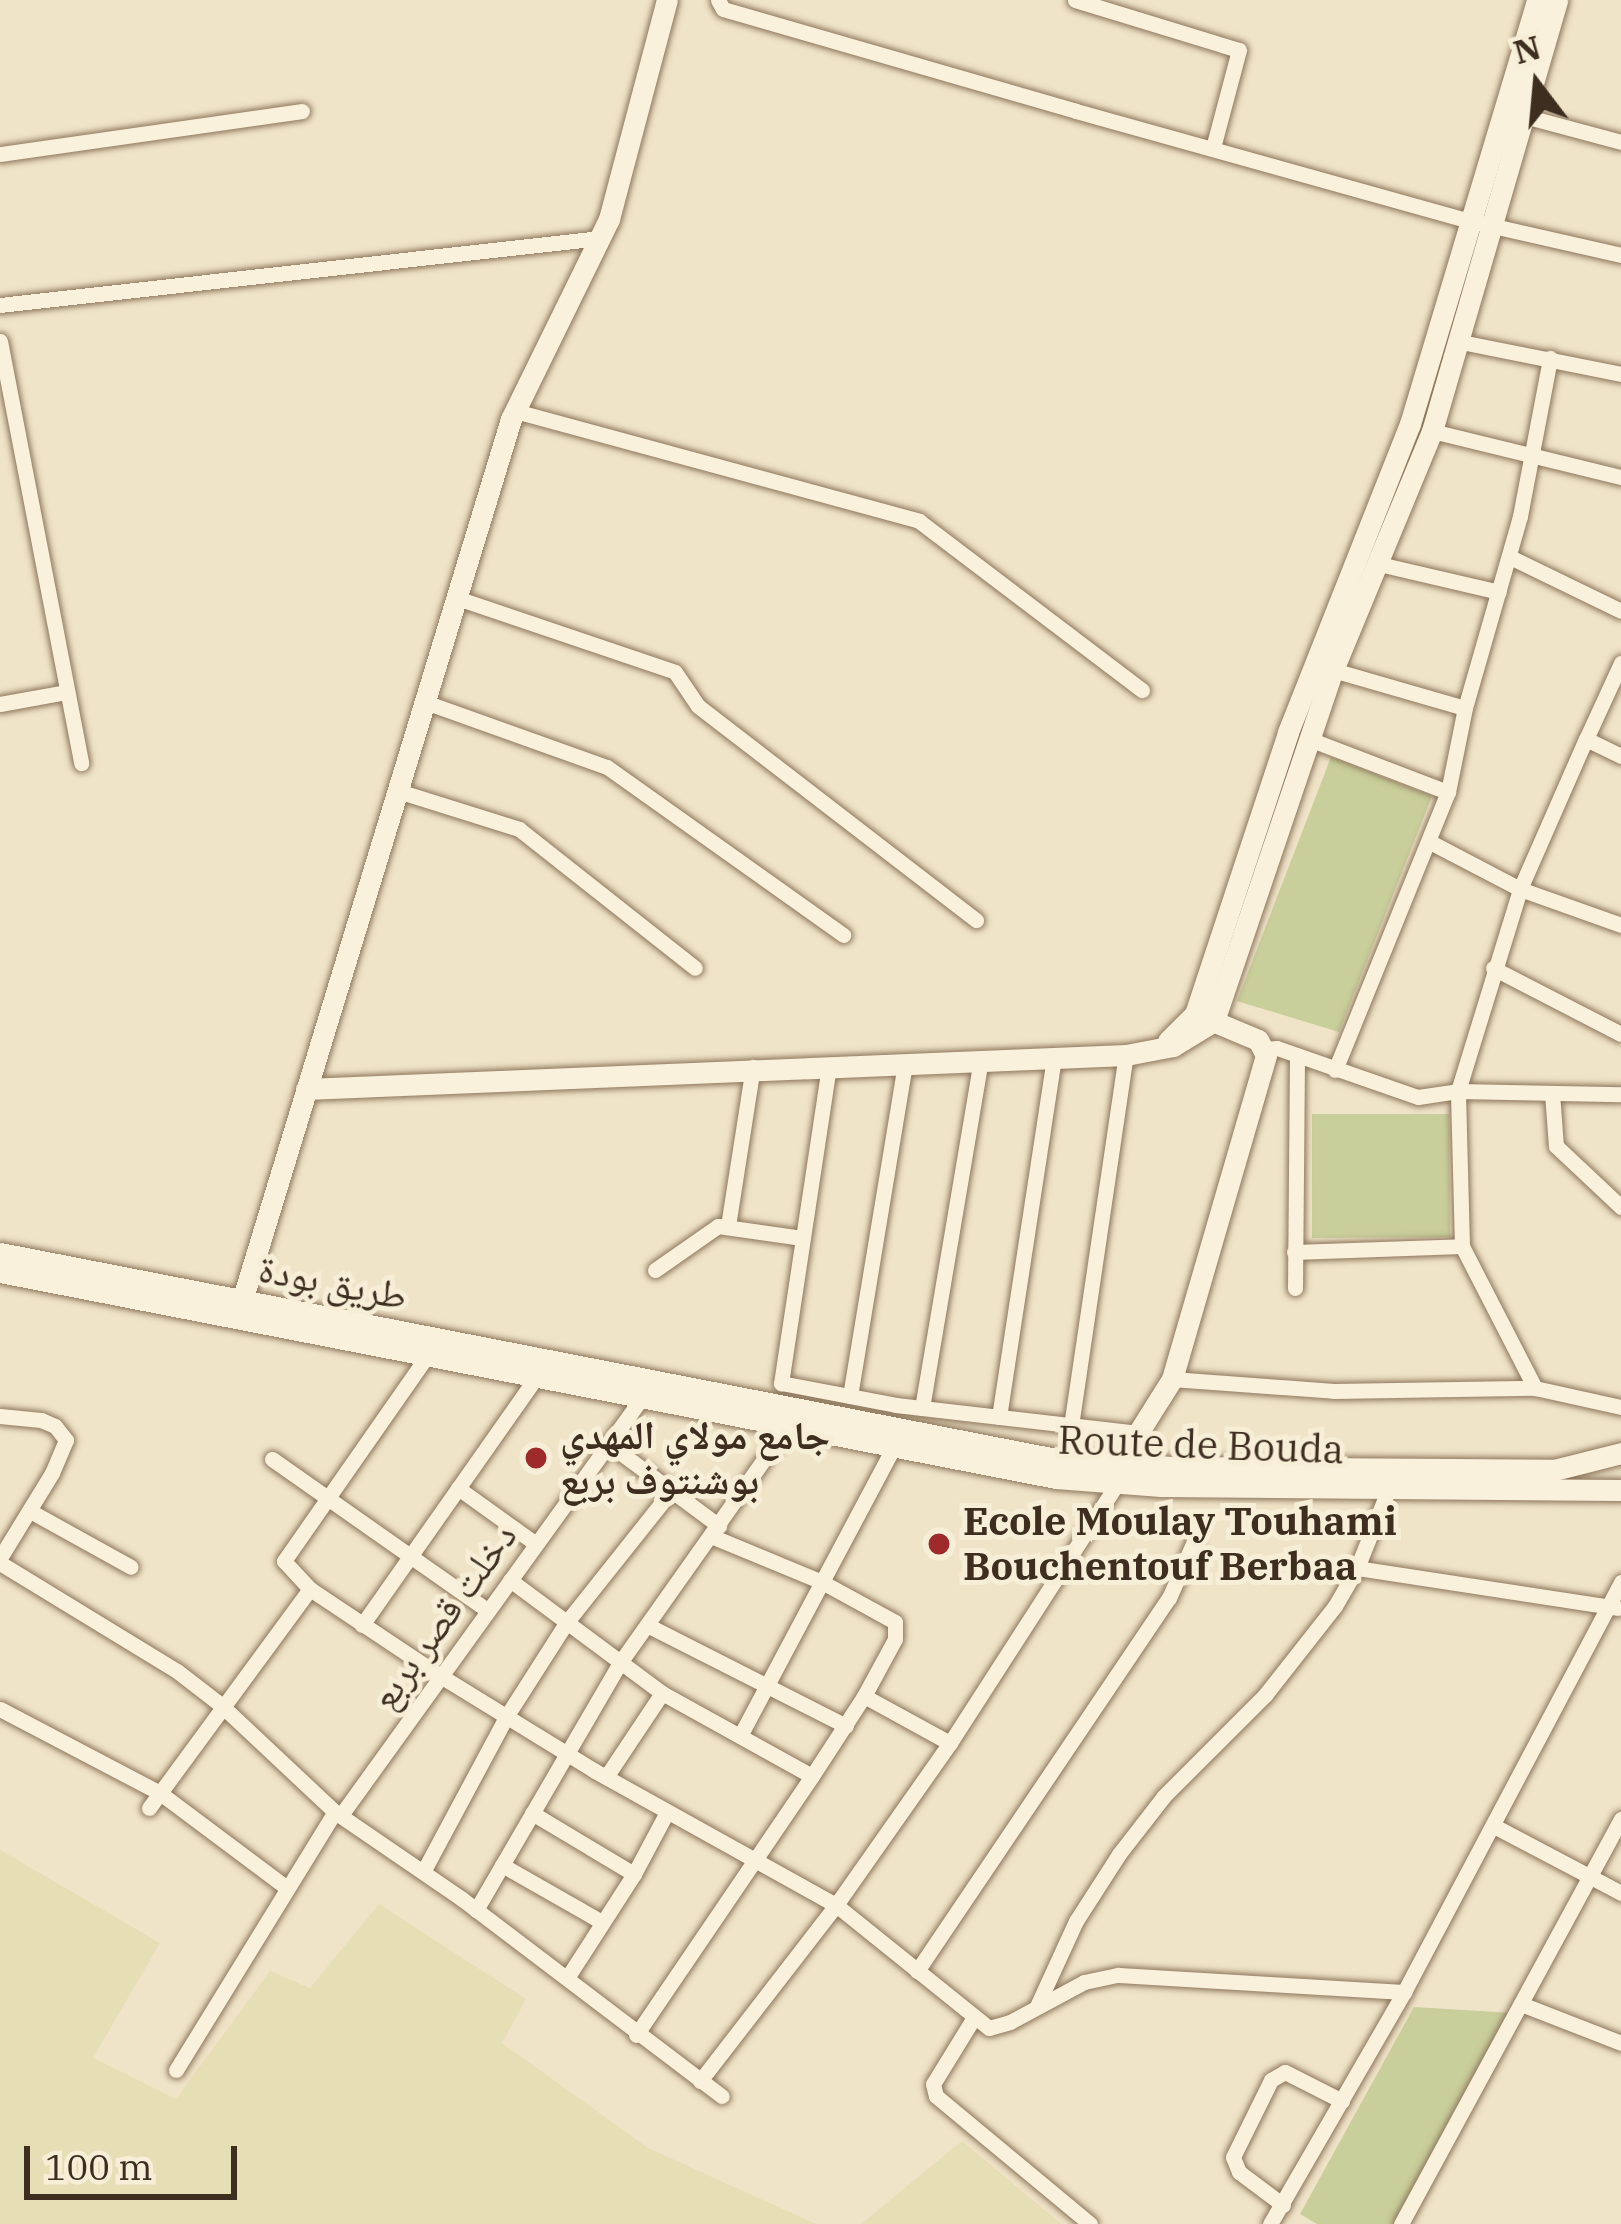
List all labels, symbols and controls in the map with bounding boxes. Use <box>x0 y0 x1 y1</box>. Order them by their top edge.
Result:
north arrow <box>1477 24 1597 144</box>
text: N <box>1508 25 1545 73</box>
street label: طريق بودة <box>255 1245 411 1319</box>
place label: جامع مولاي المهدي بوشنتوف بربع <box>560 1413 830 1504</box>
street label: Route de Bouda <box>1057 1417 1345 1473</box>
marker: جامع مولاي المهدي بوشنتوف بربع <box>523 1445 549 1471</box>
place label: Ecole Moulay Touhami Bouchentouf Berbaa <box>963 1499 1397 1590</box>
street label: دخلت قصر بربع <box>360 1514 526 1718</box>
marker: Ecole Moulay Touhami Bouchentouf Berbaa <box>926 1531 952 1557</box>
scale bar <box>30 2122 243 2196</box>
text: 100 m <box>45 2143 152 2190</box>

